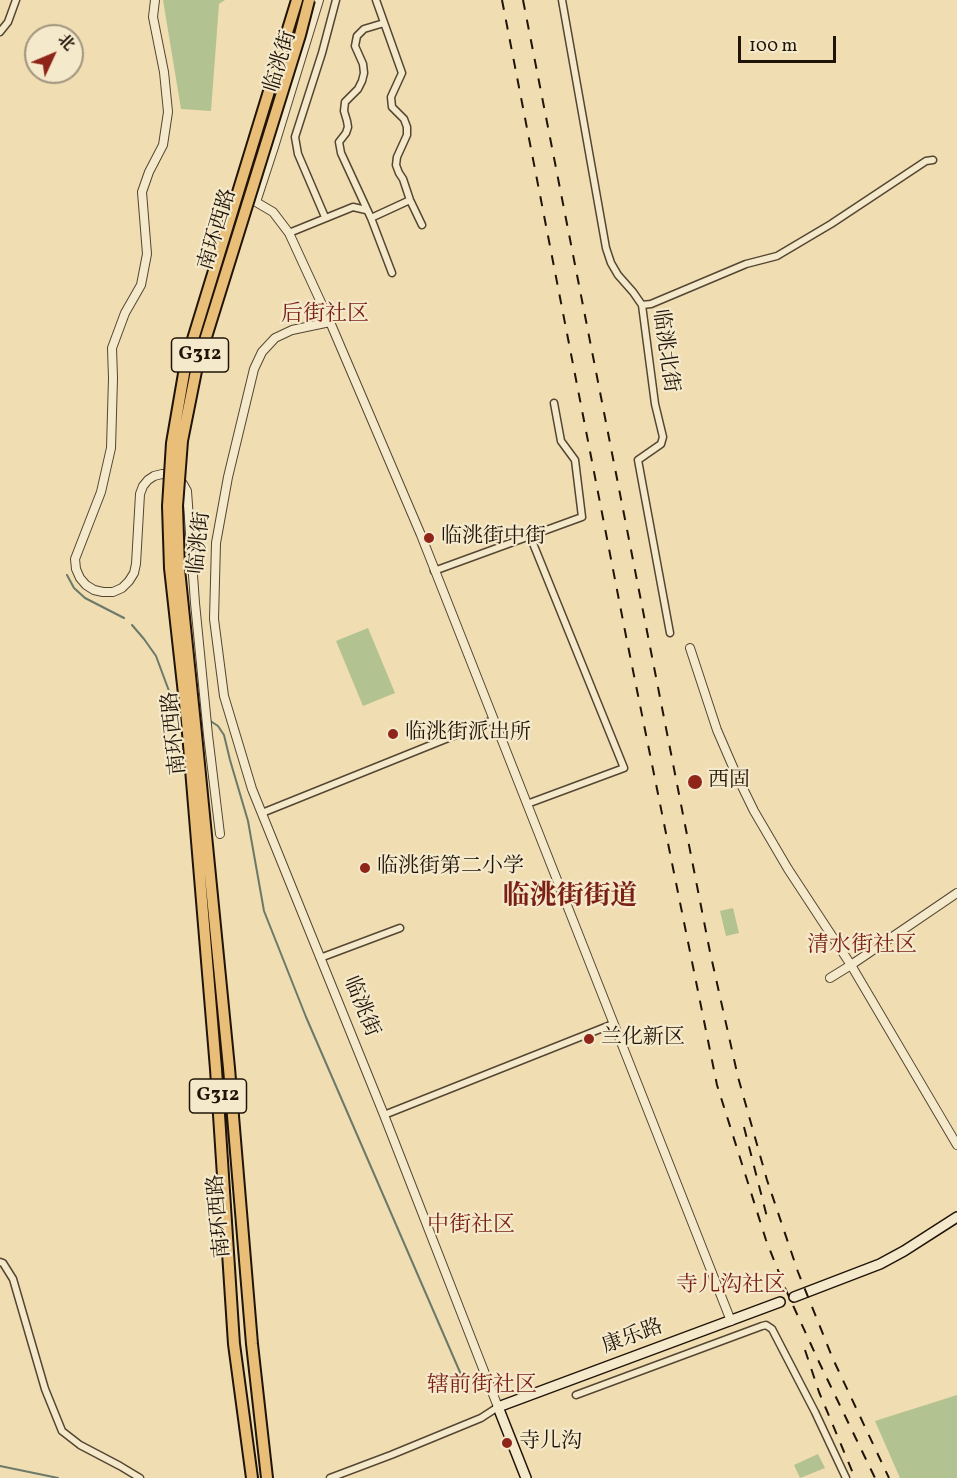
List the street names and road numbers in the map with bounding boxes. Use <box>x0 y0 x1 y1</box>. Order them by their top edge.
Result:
street label: 临洮街 <box>261 28 303 96</box>
street label: 南环西路 <box>195 186 243 274</box>
street label: 临洮北街 <box>646 308 682 394</box>
road number: G312 <box>172 338 228 372</box>
street label: 临洮街 <box>185 510 217 576</box>
street label: 南环西路 <box>159 690 193 776</box>
street label: 临洮街 <box>337 973 383 1041</box>
road number: G312 <box>190 1079 246 1113</box>
street label: 南环西路 <box>205 1173 237 1259</box>
street label: 康乐路 <box>599 1315 667 1361</box>

